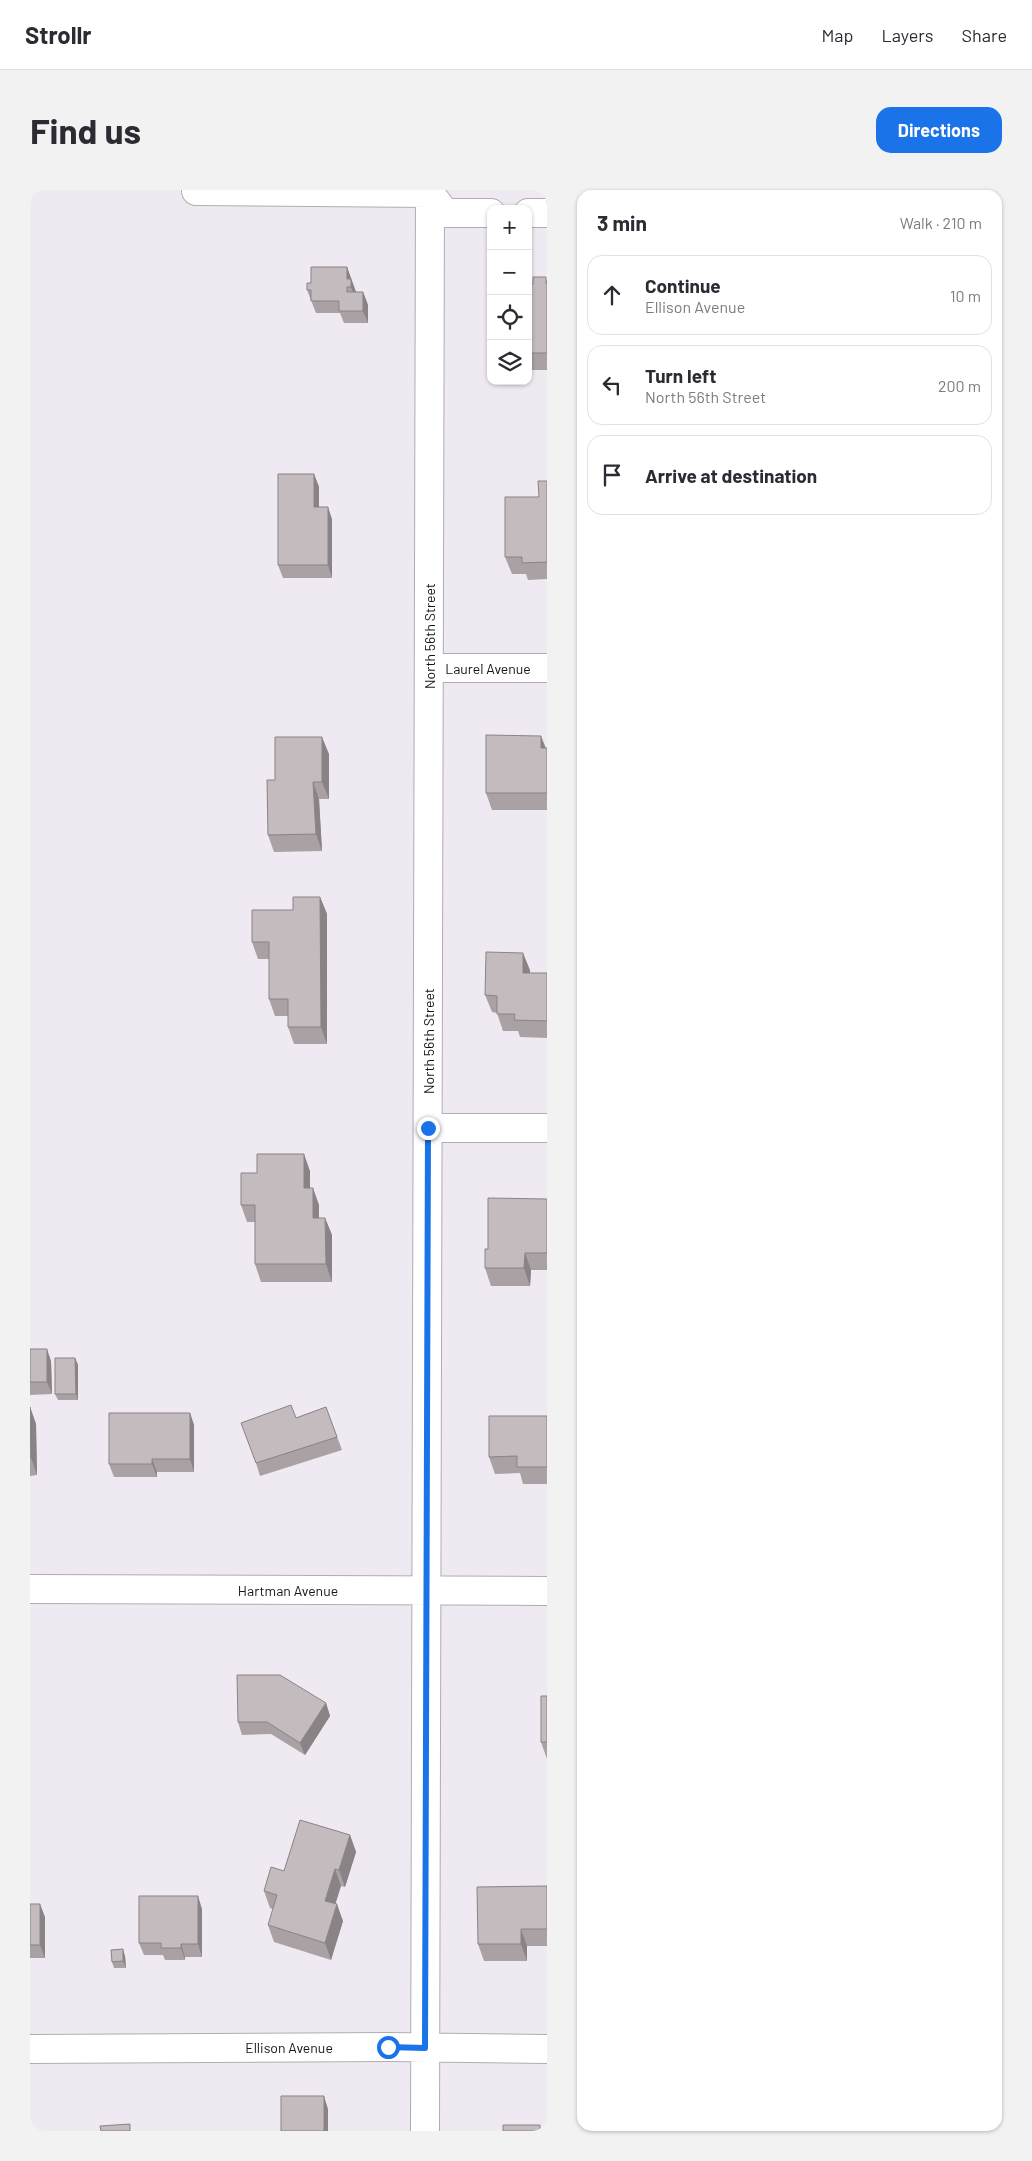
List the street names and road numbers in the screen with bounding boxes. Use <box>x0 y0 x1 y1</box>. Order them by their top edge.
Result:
street label: North 56th Street <box>421 583 438 689</box>
street label: Laurel Avenue <box>445 660 531 677</box>
street label: North 56th Street <box>420 988 437 1094</box>
street label: Hartman Avenue <box>238 1582 338 1599</box>
street label: Ellison Avenue <box>245 2039 333 2056</box>

